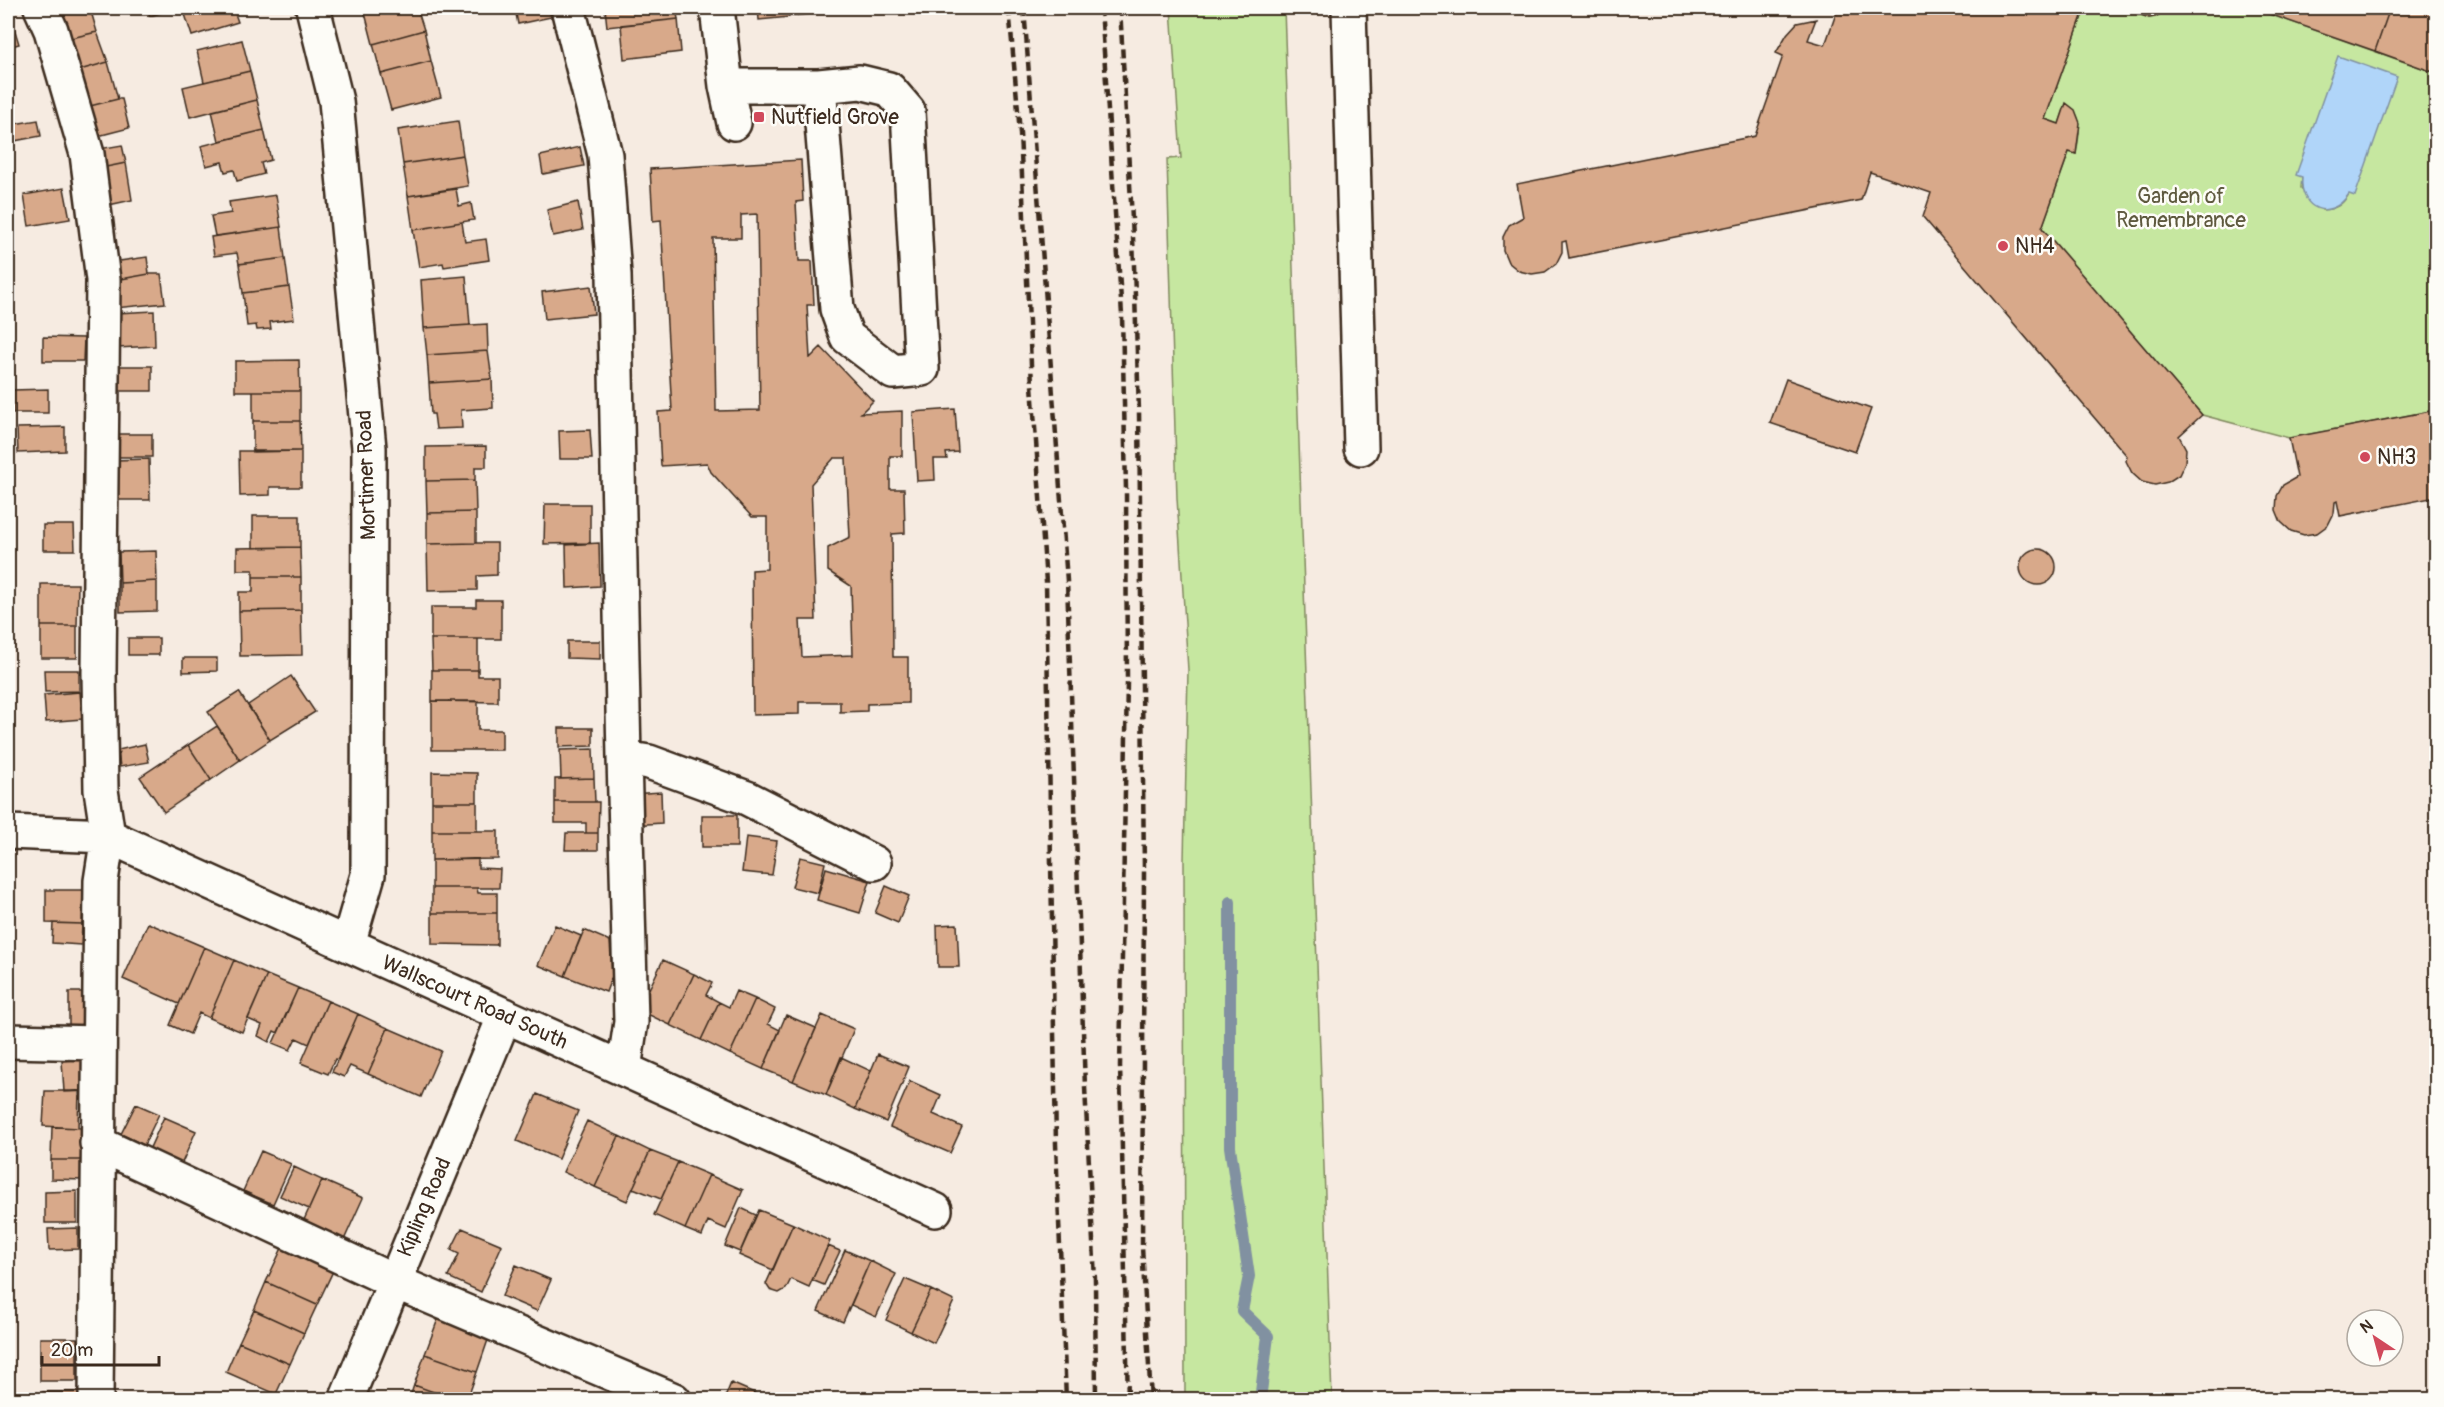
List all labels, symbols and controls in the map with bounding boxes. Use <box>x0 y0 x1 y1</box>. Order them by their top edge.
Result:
place label: Nutfield Grove <box>771 104 899 131</box>
marker: Nutfield Grove <box>752 110 766 124</box>
park label: Garden of Remembrance <box>2116 183 2246 234</box>
place label: NH4 <box>2015 233 2055 260</box>
marker: NH4 <box>1996 239 2010 253</box>
street label: Mortimer Road <box>351 409 382 540</box>
place label: NH3 <box>2377 444 2416 471</box>
marker: NH3 <box>2358 450 2372 464</box>
street label: Wallscourt Road South <box>378 949 572 1056</box>
street label: Kipling Road <box>391 1153 457 1261</box>
north arrow <box>2345 1308 2405 1368</box>
text: N <box>2357 1315 2377 1338</box>
scale bar <box>42 1329 159 1367</box>
text: 20 m <box>51 1339 93 1362</box>

